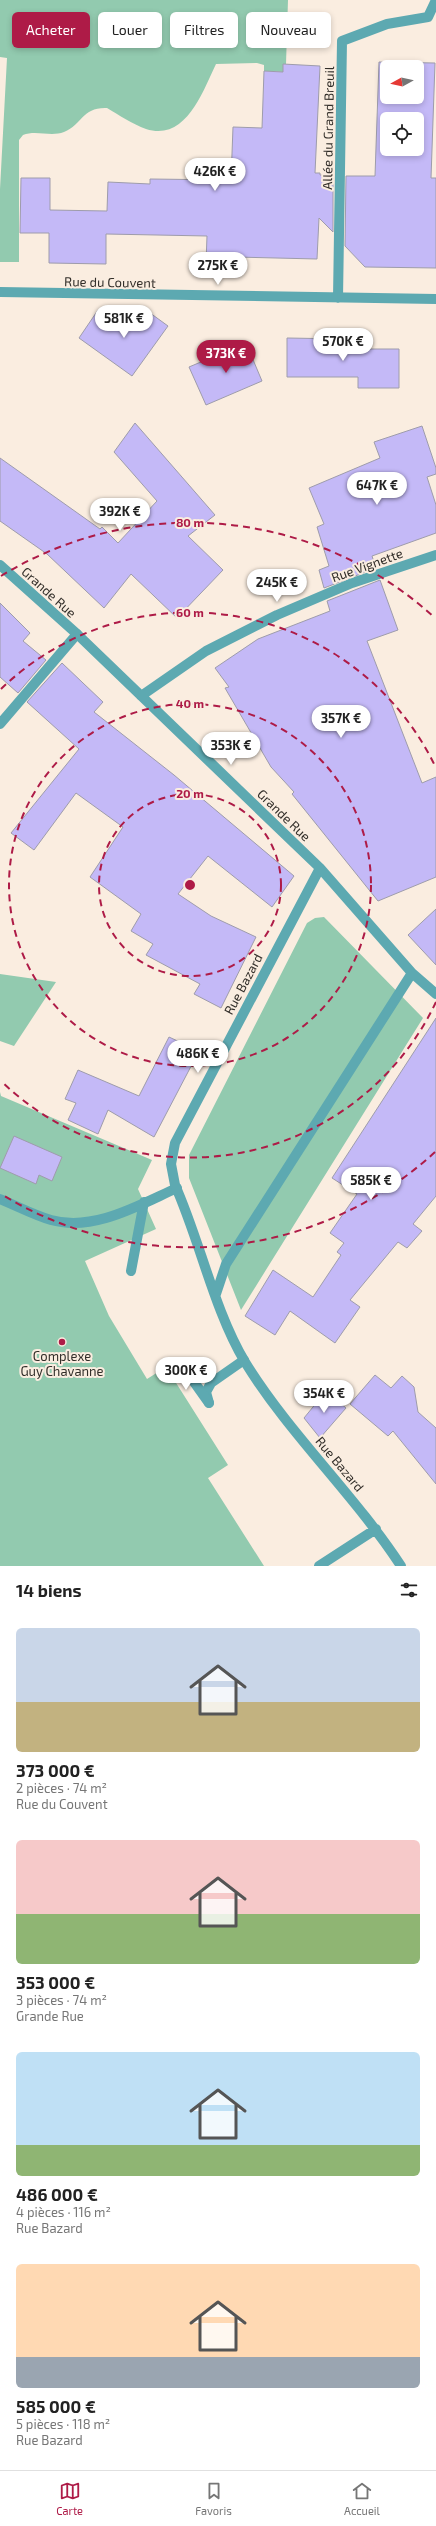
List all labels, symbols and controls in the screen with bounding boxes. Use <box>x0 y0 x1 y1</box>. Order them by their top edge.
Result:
chip: Acheter <box>12 12 90 48</box>
chip: Louer <box>98 12 162 48</box>
chip: Filtres <box>170 12 238 48</box>
chip: Nouveau <box>246 12 331 48</box>
north arrow <box>380 60 424 104</box>
map controls <box>380 60 424 156</box>
street label: Allée du Grand Breuil <box>319 66 337 190</box>
button: locate <box>380 112 424 156</box>
pin: 426K € <box>182 158 248 192</box>
text: 426K € <box>194 163 236 179</box>
pin: 275K € <box>185 252 251 286</box>
text: 275K € <box>198 257 238 273</box>
street label: Rue du Couvent <box>64 273 156 291</box>
pin: 581K € <box>91 305 157 339</box>
text: 581K € <box>104 310 144 326</box>
pin: 570K € <box>310 328 376 362</box>
text: 570K € <box>322 333 364 349</box>
pin: 373K € <box>193 340 259 374</box>
text: 373K € <box>206 345 246 361</box>
pin: 647K € <box>344 472 410 506</box>
text: 647K € <box>356 477 398 493</box>
pin: 392K € <box>87 498 153 532</box>
text: 392K € <box>99 503 141 519</box>
text: 80 m <box>176 515 204 529</box>
street label: Rue Vignette <box>329 545 405 585</box>
street label: Grande Rue <box>18 563 80 621</box>
pin: 245K € <box>244 569 310 603</box>
text: 245K € <box>256 574 298 590</box>
text: 60 m <box>176 605 204 619</box>
text: 40 m <box>176 696 204 710</box>
pin: 357K € <box>308 705 374 739</box>
text: 357K € <box>321 710 361 726</box>
pin: 353K € <box>198 732 264 766</box>
text: 353K € <box>210 737 252 753</box>
text: 20 m <box>176 786 204 800</box>
street label: Grande Rue <box>254 786 314 844</box>
centre of rings <box>183 878 197 892</box>
street label: Rue Bazard <box>220 951 266 1017</box>
pin: 486K € <box>165 1040 231 1074</box>
text: 486K € <box>176 1045 220 1061</box>
pin: 585K € <box>338 1167 404 1201</box>
text: 585K € <box>350 1172 392 1188</box>
marker: Complexe Guy Chavanne <box>57 1337 67 1347</box>
place label: Complexe Guy Chavanne <box>20 1348 104 1379</box>
pin: 300K € <box>153 1357 219 1391</box>
text: 300K € <box>164 1362 208 1378</box>
pin: 354K € <box>291 1380 357 1414</box>
text: 354K € <box>303 1385 345 1401</box>
street label: Rue Bazard <box>312 1433 368 1495</box>
icon: filters <box>398 1579 420 1601</box>
text: 14 biens <box>16 1580 81 1600</box>
icon: home <box>182 1654 254 1726</box>
text: 373 000 € <box>16 1760 95 1780</box>
text: 2 pièces · 74 m² <box>16 1780 107 1796</box>
text: Rue du Couvent <box>16 1796 108 1812</box>
icon: home <box>182 1866 254 1938</box>
text: 353 000 € <box>16 1972 95 1992</box>
text: 3 pièces · 74 m² <box>16 1992 107 2008</box>
text: Grande Rue <box>16 2008 84 2024</box>
icon: home <box>182 2078 254 2150</box>
text: 486 000 € <box>16 2184 98 2204</box>
text: 4 pièces · 116 m² <box>16 2204 111 2220</box>
text: Rue Bazard <box>16 2220 83 2236</box>
icon: home <box>182 2290 254 2362</box>
text: 585 000 € <box>16 2396 96 2416</box>
text: 5 pièces · 118 m² <box>16 2416 110 2432</box>
text: Rue Bazard <box>16 2432 83 2448</box>
tab: Carte <box>56 2480 83 2517</box>
tab: Favoris <box>195 2480 232 2517</box>
tab: Accueil <box>344 2480 380 2517</box>

